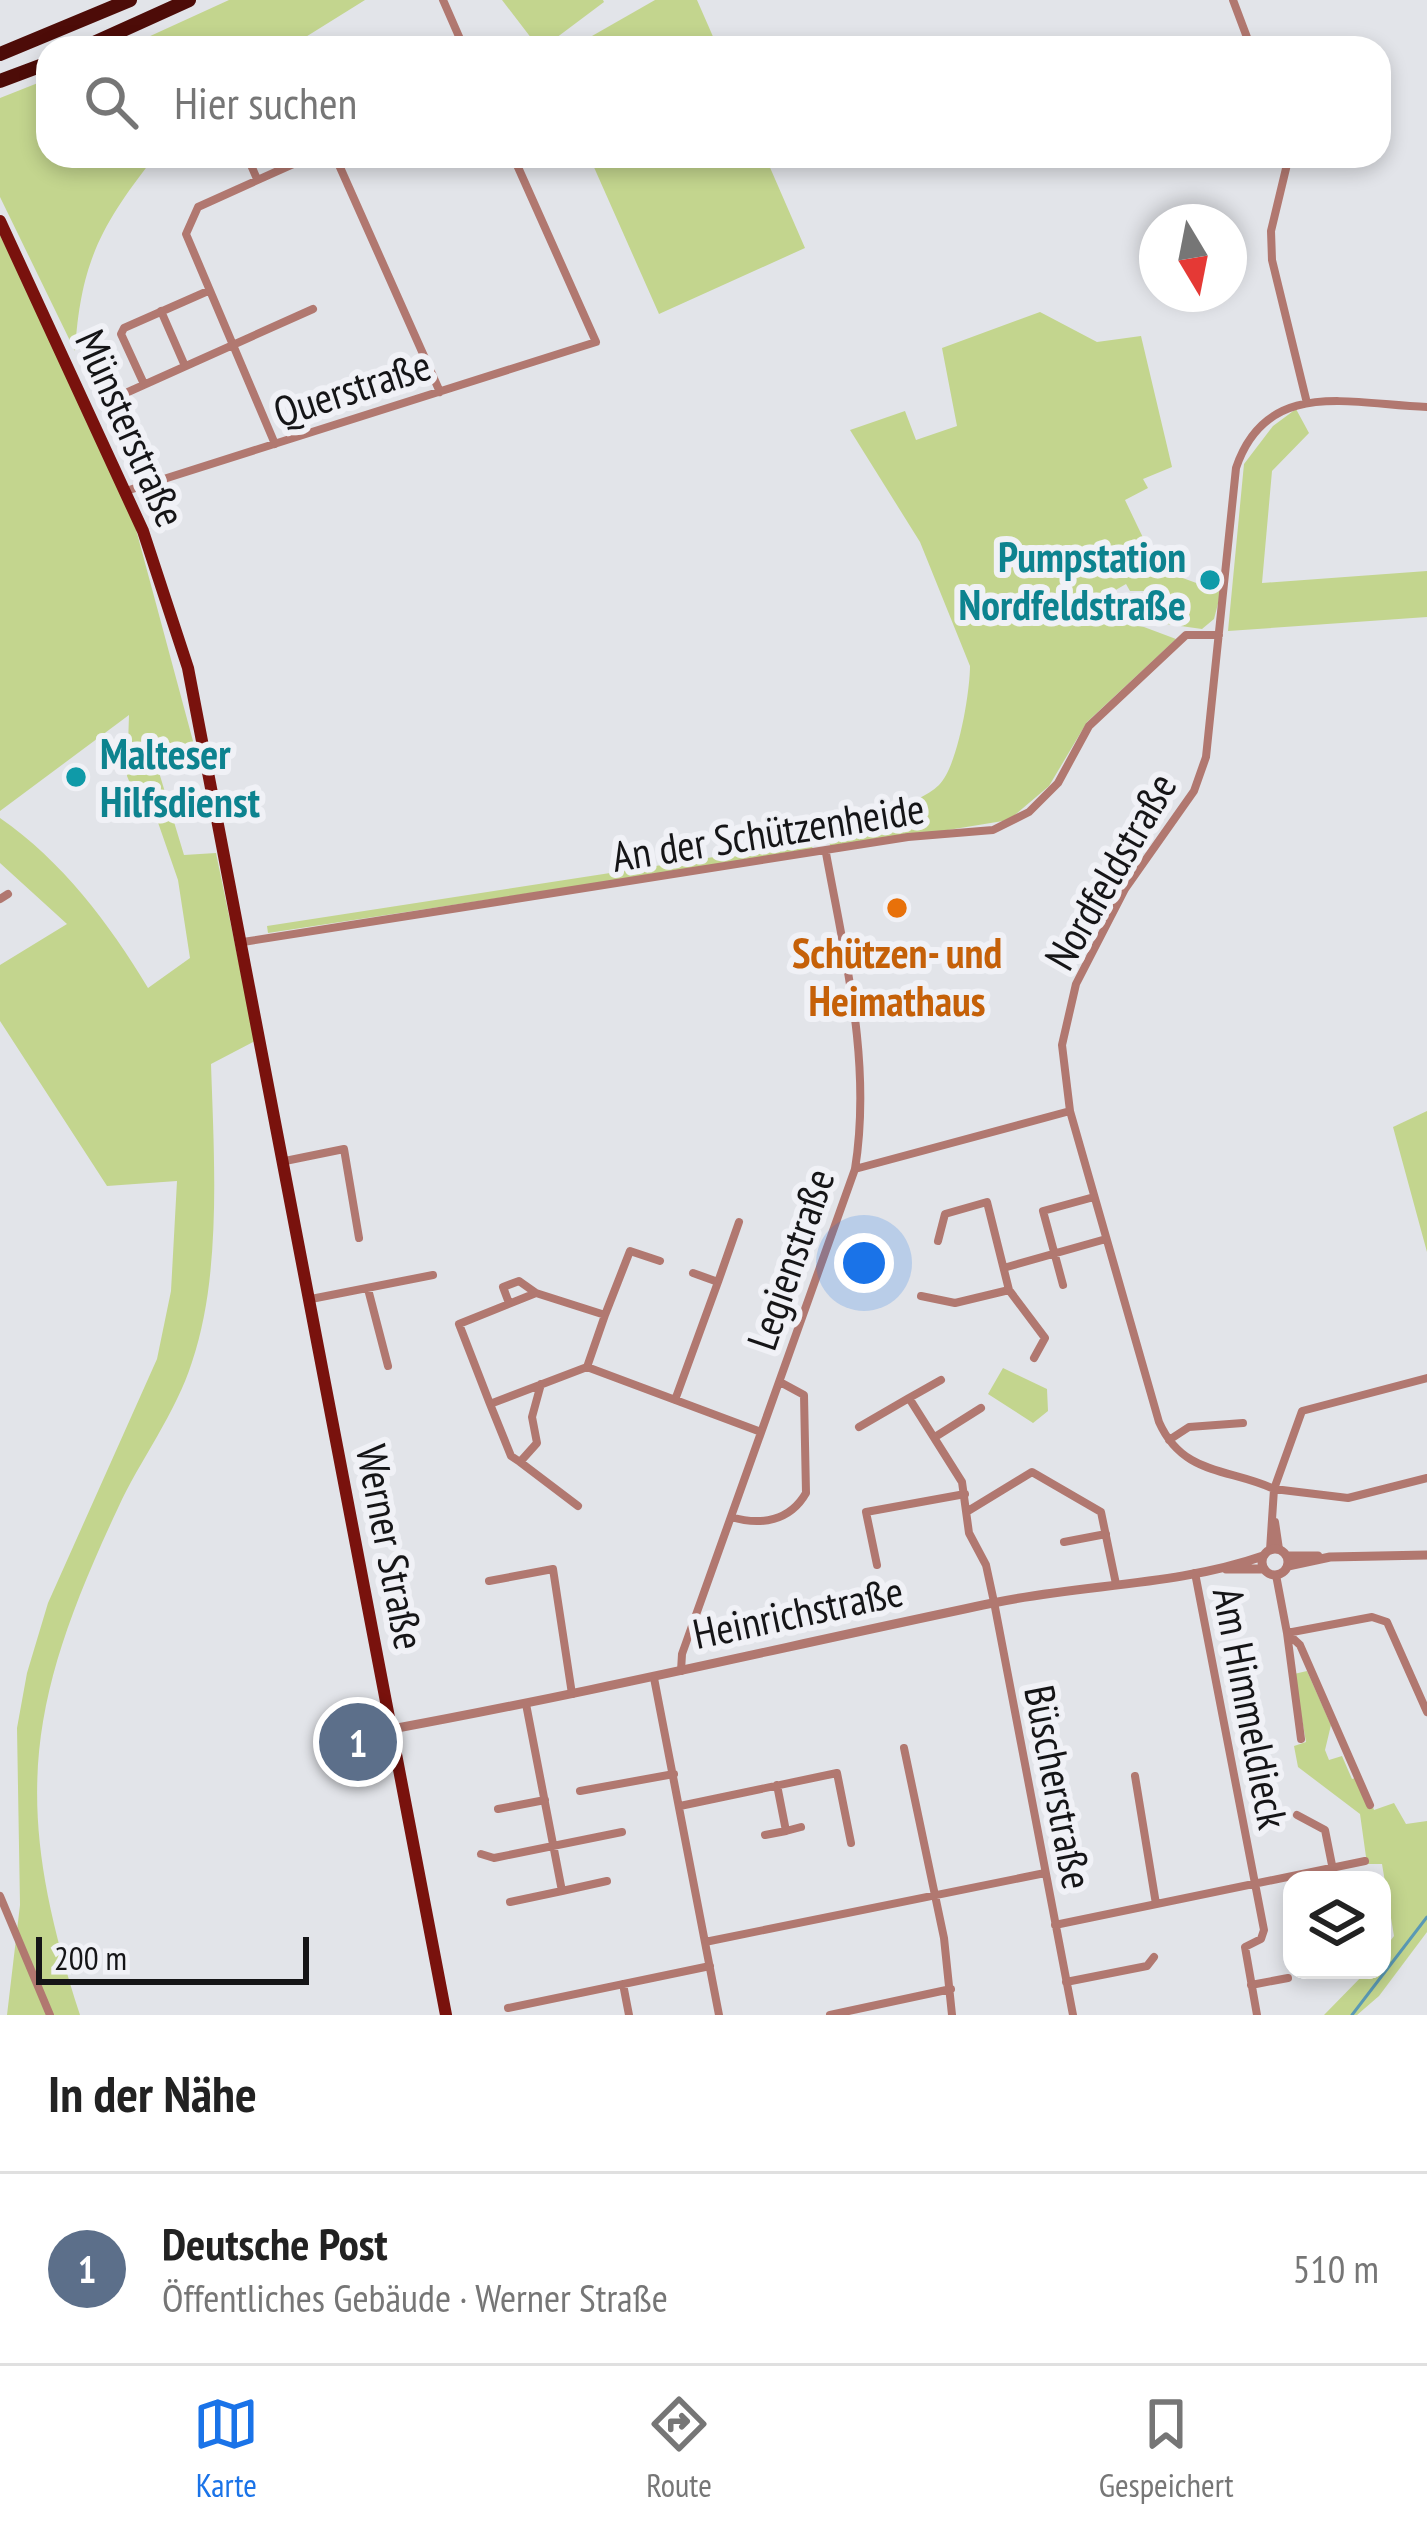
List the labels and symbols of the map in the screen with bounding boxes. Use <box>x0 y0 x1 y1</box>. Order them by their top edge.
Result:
north arrow <box>1139 204 1247 312</box>
street label: Münsterstraße <box>63 321 199 535</box>
street label: Querstraße <box>266 337 438 439</box>
place label: Pumpstation Nordfeldstraße <box>959 529 1186 632</box>
marker: Pumpstation Nordfeldstraße <box>1197 567 1223 593</box>
place label: Malteser Hilfsdienst <box>100 726 260 829</box>
street label: Nordfeldstraße <box>1032 763 1188 979</box>
marker: Malteser Hilfsdienst <box>63 764 89 790</box>
street label: An der Schützenheide <box>608 780 928 884</box>
marker: Schützen- und Heimathaus <box>884 895 910 921</box>
place label: Schützen- und Heimathaus <box>792 925 1002 1028</box>
street label: Legienstraße <box>733 1161 847 1357</box>
your location <box>834 1233 894 1293</box>
street label: Werner Straße <box>344 1440 438 1654</box>
street label: Heinrichstraße <box>688 1563 908 1661</box>
street label: Am Himmeldieck <box>1201 1582 1301 1834</box>
street label: Büscherstraße <box>1012 1680 1106 1894</box>
pin: 1 <box>319 1697 397 1787</box>
scale bar <box>36 1931 309 1984</box>

